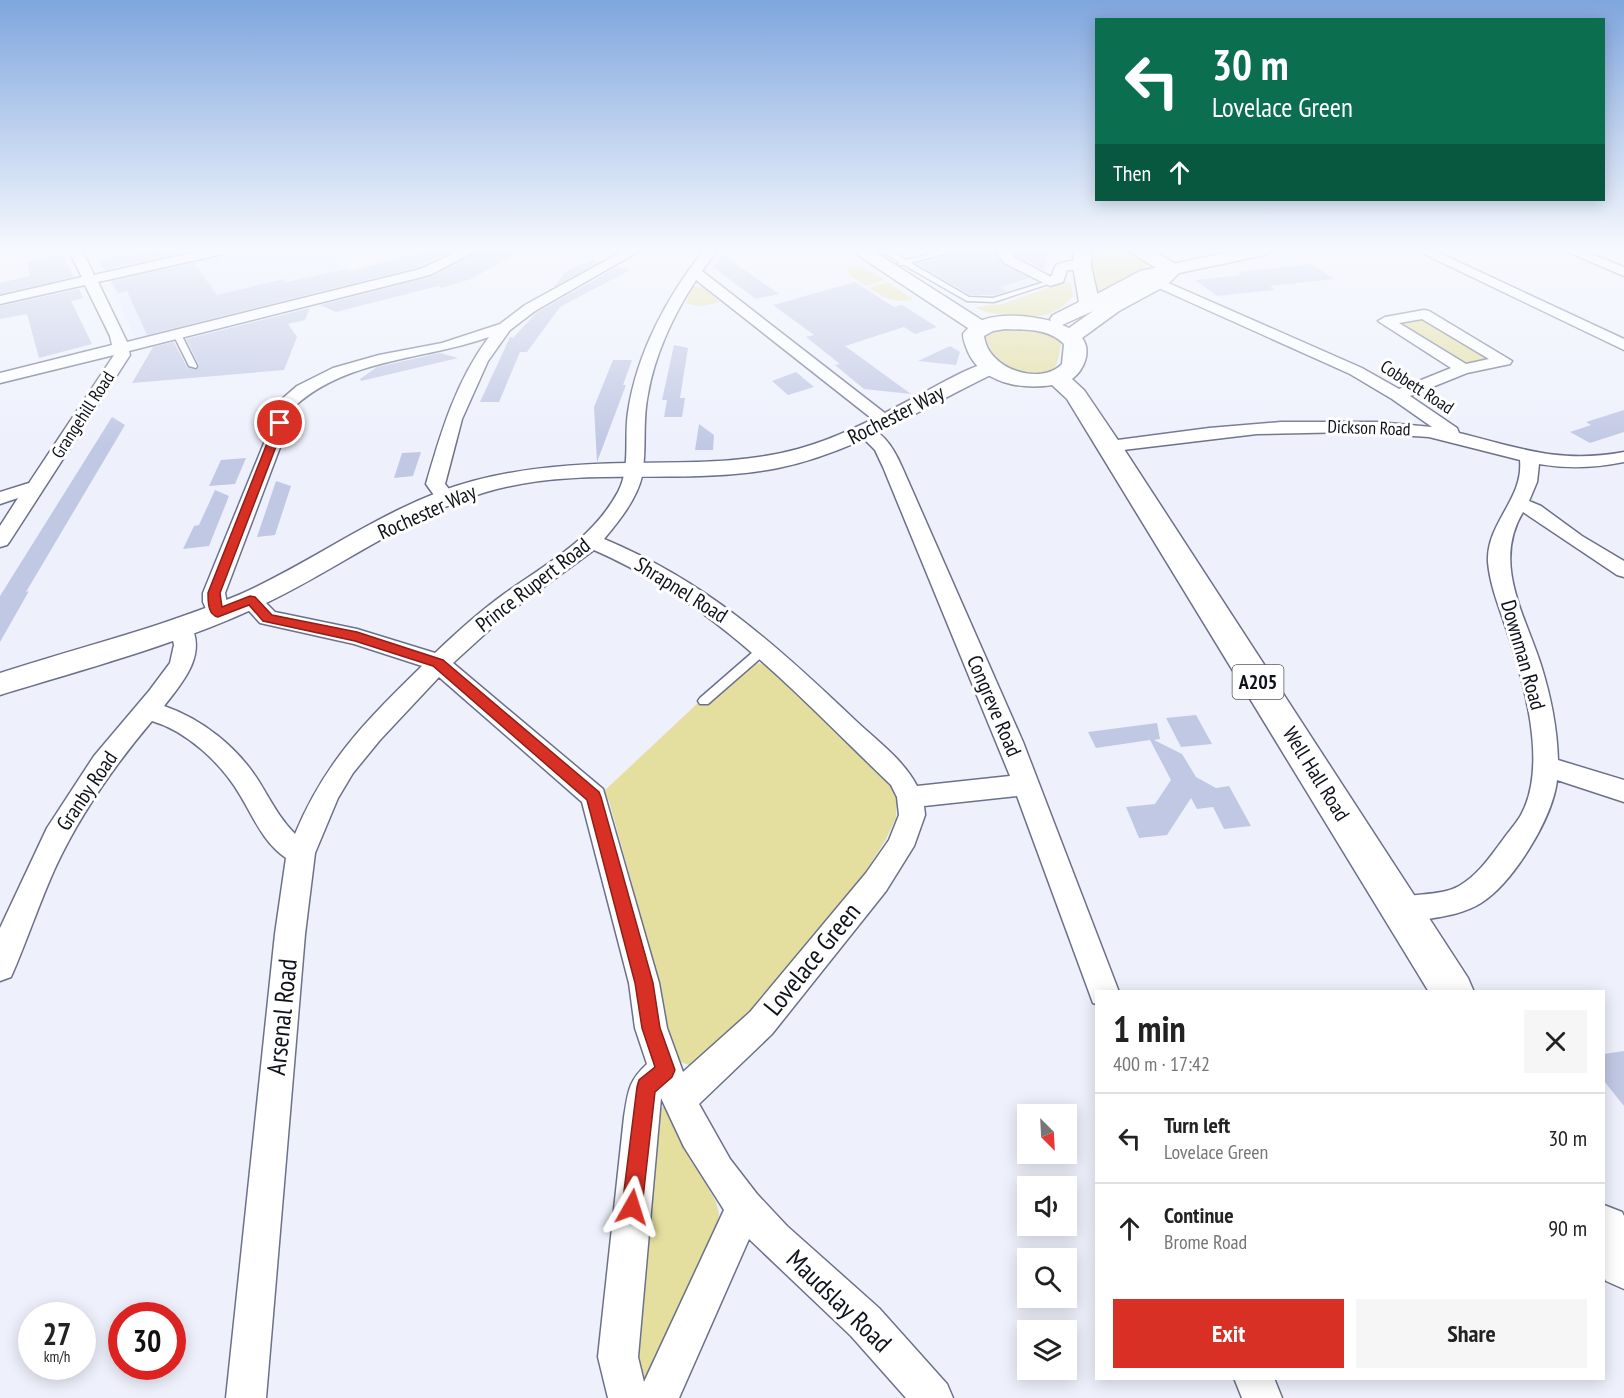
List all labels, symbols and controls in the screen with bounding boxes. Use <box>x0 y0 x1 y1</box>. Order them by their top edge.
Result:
text: 30 m <box>1212 37 1289 92</box>
icon: left <box>1113 42 1191 120</box>
text: Lovelace Green <box>1212 90 1353 124</box>
icon: ahead <box>1163 156 1196 189</box>
text: Then <box>1113 159 1151 187</box>
street label: Cobbett Road <box>1376 354 1458 419</box>
street label: Grangehill Road <box>46 367 119 462</box>
street label: Rochester Way <box>843 379 949 450</box>
pin <box>254 397 305 448</box>
icon: arrive <box>263 406 296 439</box>
street label: Dickson Road <box>1327 415 1411 440</box>
street label: Rochester Way <box>373 478 480 545</box>
street label: Prince Rupert Road <box>470 531 595 638</box>
street label: Shrapnel Road <box>630 550 733 629</box>
street label: Downman Road <box>1495 597 1552 713</box>
street label: Congreve Road <box>961 651 1028 761</box>
road number: A205 <box>1232 665 1284 699</box>
street label: Well Hall Road <box>1277 722 1356 826</box>
street label: Granby Road <box>50 746 123 836</box>
street label: Lovelace Green <box>756 896 867 1022</box>
street label: Arsenal Road <box>259 957 304 1077</box>
text: 1 min <box>1113 1005 1186 1052</box>
button: close <box>1524 1010 1587 1073</box>
text: 400 m · 17:42 <box>1113 1051 1210 1077</box>
north arrow <box>1017 1104 1077 1164</box>
map controls <box>1017 1104 1077 1380</box>
text: Turn left <box>1164 1111 1230 1139</box>
icon: left <box>1113 1122 1146 1155</box>
text: 30 m <box>1548 1124 1587 1152</box>
text: Lovelace Green <box>1164 1139 1268 1165</box>
position arrow <box>600 1175 664 1239</box>
button: sound <box>1017 1176 1077 1236</box>
text: Continue <box>1164 1201 1234 1229</box>
icon: ahead <box>1113 1212 1146 1245</box>
text: 90 m <box>1548 1214 1587 1242</box>
text: Brome Road <box>1164 1229 1247 1255</box>
street label: Maudslay Road <box>780 1242 899 1359</box>
button: search <box>1017 1248 1077 1308</box>
button: Exit <box>1113 1299 1344 1368</box>
button: Share <box>1356 1299 1587 1368</box>
speed limit sign: 30 <box>108 1302 186 1380</box>
text: 27 <box>43 1314 71 1353</box>
button: layers <box>1017 1320 1077 1380</box>
text: km/h <box>44 1347 70 1366</box>

